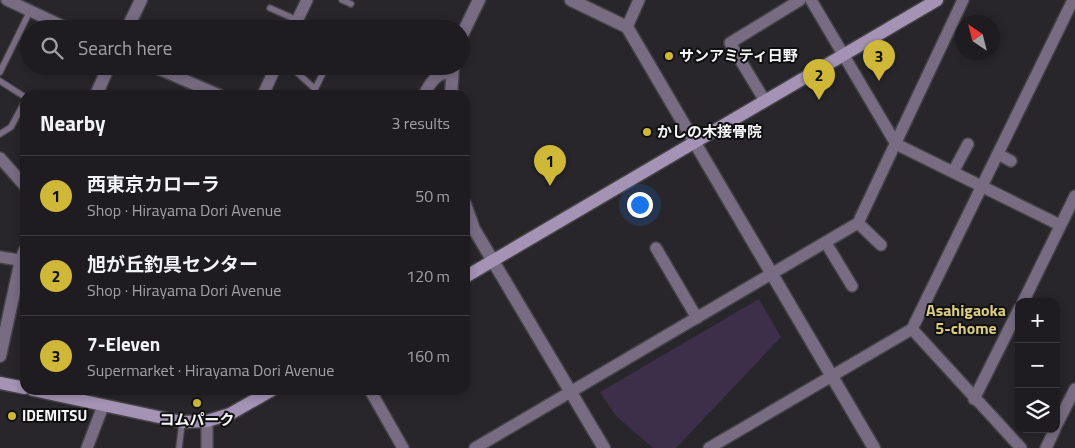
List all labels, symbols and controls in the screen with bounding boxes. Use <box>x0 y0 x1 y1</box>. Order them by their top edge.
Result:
north arrow <box>955 15 1000 60</box>
search box <box>20 20 470 75</box>
text: Search here <box>78 33 172 62</box>
icon: search <box>38 34 66 62</box>
pin: 3 <box>863 40 895 81</box>
place label: サンアミティ日野 <box>679 44 798 67</box>
marker: サンアミティ日野 <box>663 50 675 62</box>
pin: 2 <box>803 59 835 100</box>
text: Nearby <box>40 107 105 139</box>
text: 3 results <box>391 111 450 135</box>
place label: かしの木接骨院 <box>657 120 762 143</box>
marker: かしの木接骨院 <box>641 126 653 138</box>
pin: 1 <box>534 145 566 186</box>
text: 西東京カローラ <box>87 169 220 198</box>
text: 1 <box>52 184 60 208</box>
text: 50 m <box>415 184 450 208</box>
your location <box>627 192 653 218</box>
text: Shop · Hirayama Dori Avenue <box>87 198 281 222</box>
text: 旭が丘釣具センター <box>87 249 258 278</box>
text: 2 <box>52 264 60 288</box>
text: 120 m <box>406 264 450 288</box>
text: Shop · Hirayama Dori Avenue <box>87 278 281 302</box>
district label: Asahigaoka 5-chome <box>926 298 1006 340</box>
map controls <box>1015 298 1060 433</box>
button: + <box>1015 298 1060 343</box>
text: 7-Eleven <box>87 329 160 358</box>
button: − <box>1015 343 1060 388</box>
text: 3 <box>52 344 60 368</box>
text: 160 m <box>406 344 450 368</box>
text: Supermarket · Hirayama Dori Avenue <box>87 358 334 382</box>
button: layers <box>1015 388 1060 433</box>
marker: コムパーク <box>191 397 203 409</box>
place label: IDEMITSU <box>22 404 87 427</box>
place label: コムパーク <box>159 408 235 431</box>
marker: IDEMITSU <box>6 410 18 422</box>

